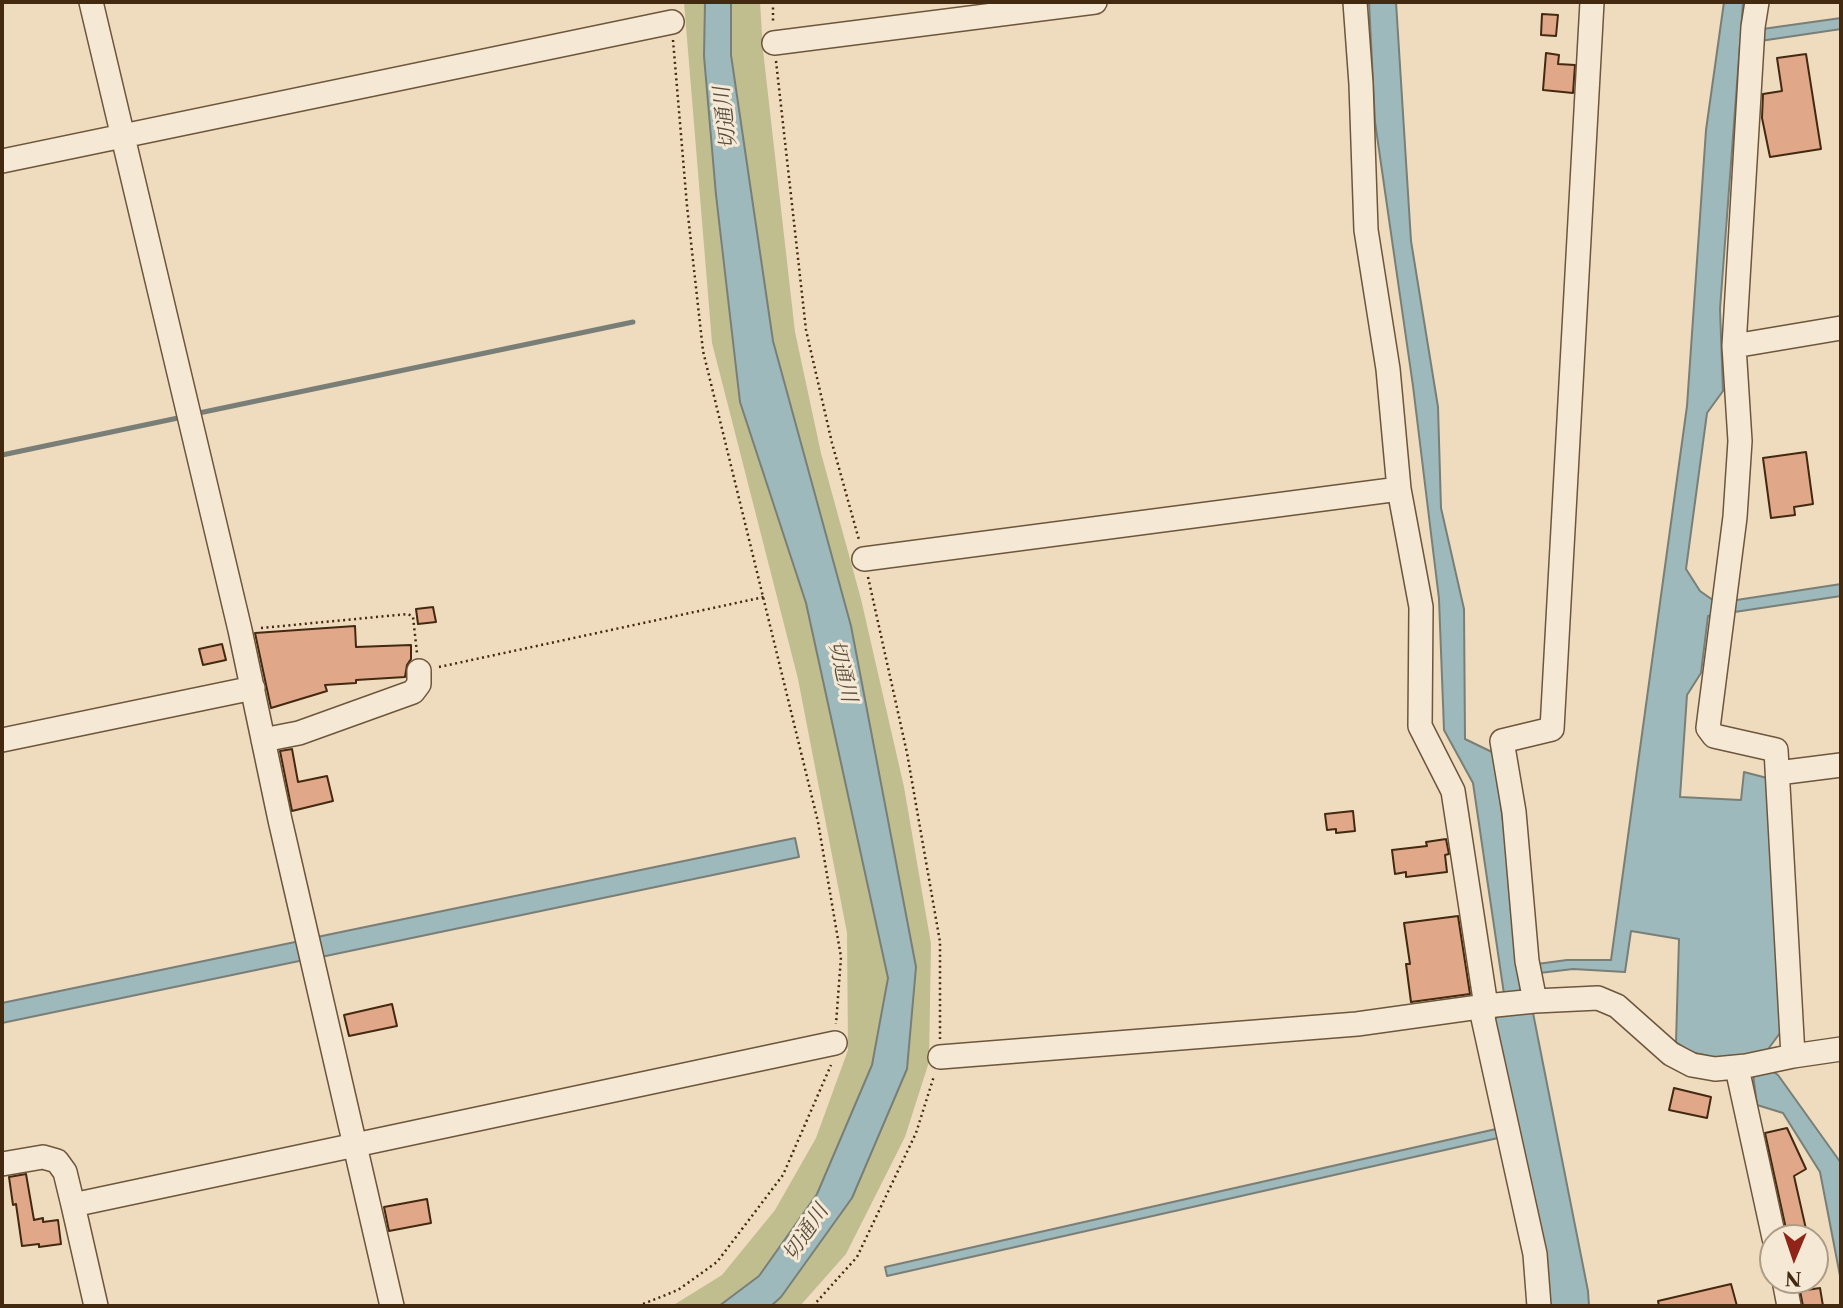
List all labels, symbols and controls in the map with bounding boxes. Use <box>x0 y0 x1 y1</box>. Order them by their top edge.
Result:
water label: 切通川 <box>710 85 742 151</box>
water label: 切通川 <box>823 637 861 705</box>
water label: 切通川 <box>778 1200 834 1266</box>
north arrow <box>1759 1224 1829 1294</box>
text: N <box>1785 1267 1802 1290</box>

